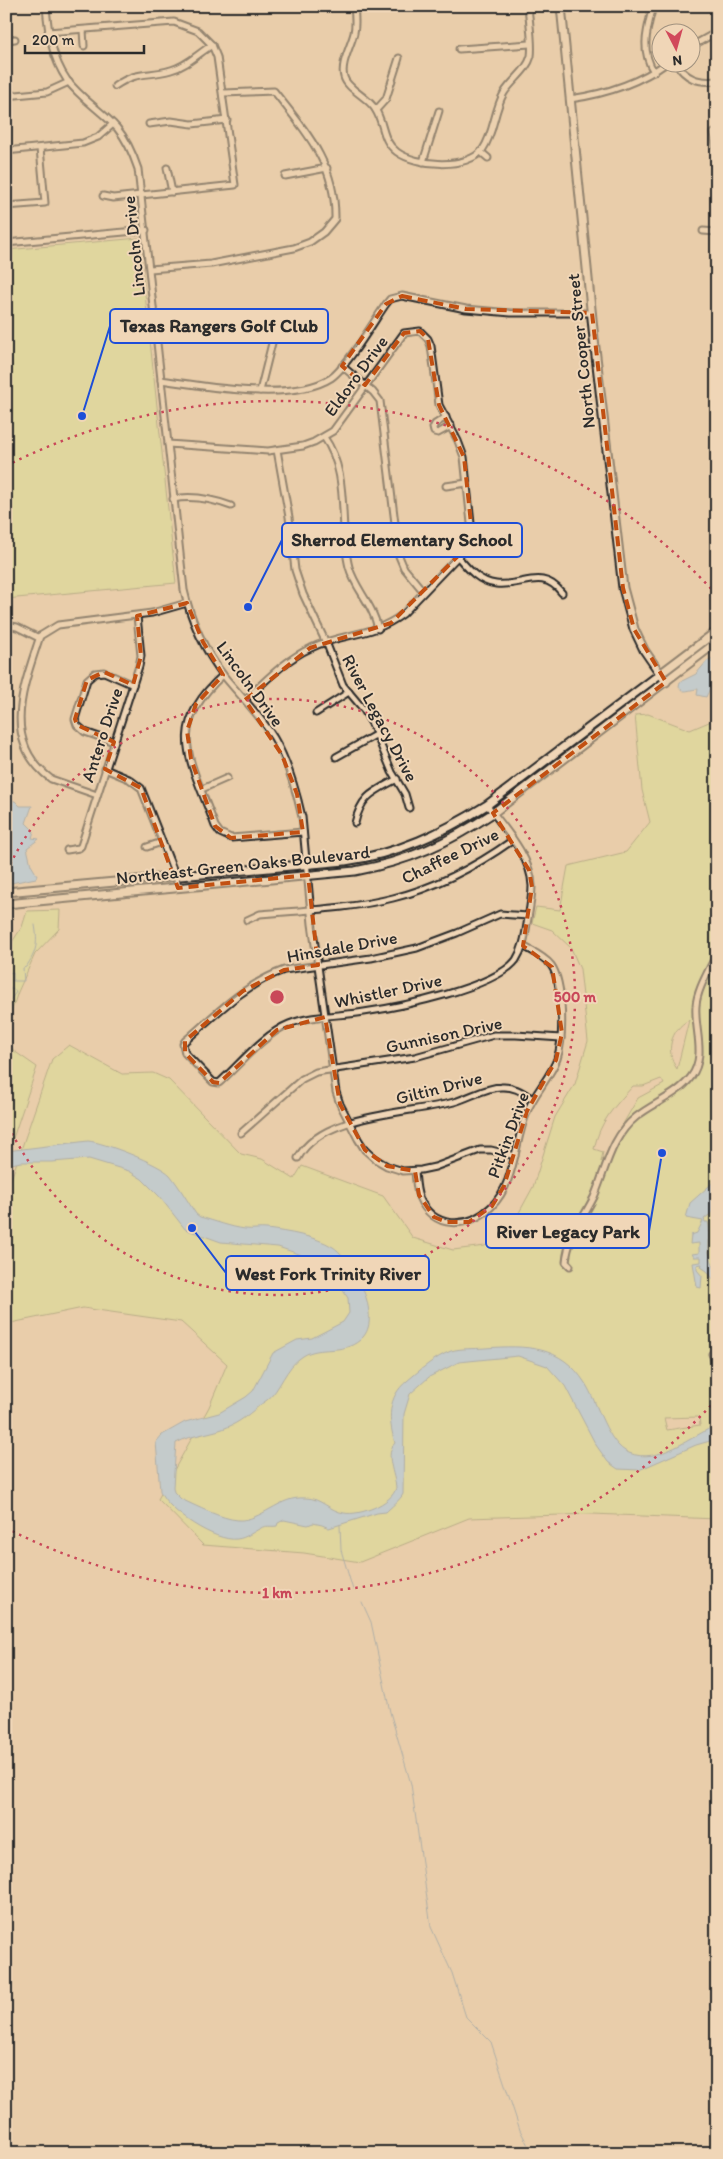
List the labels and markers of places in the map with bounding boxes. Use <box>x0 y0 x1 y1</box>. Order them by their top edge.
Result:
callout: Texas Rangers Golf Club <box>110 309 328 343</box>
callout: Sherrod Elementary School <box>282 523 522 557</box>
centre of rings <box>268 988 286 1006</box>
callout: River Legacy Park <box>486 1214 649 1248</box>
callout: West Fork Trinity River <box>226 1256 429 1290</box>

